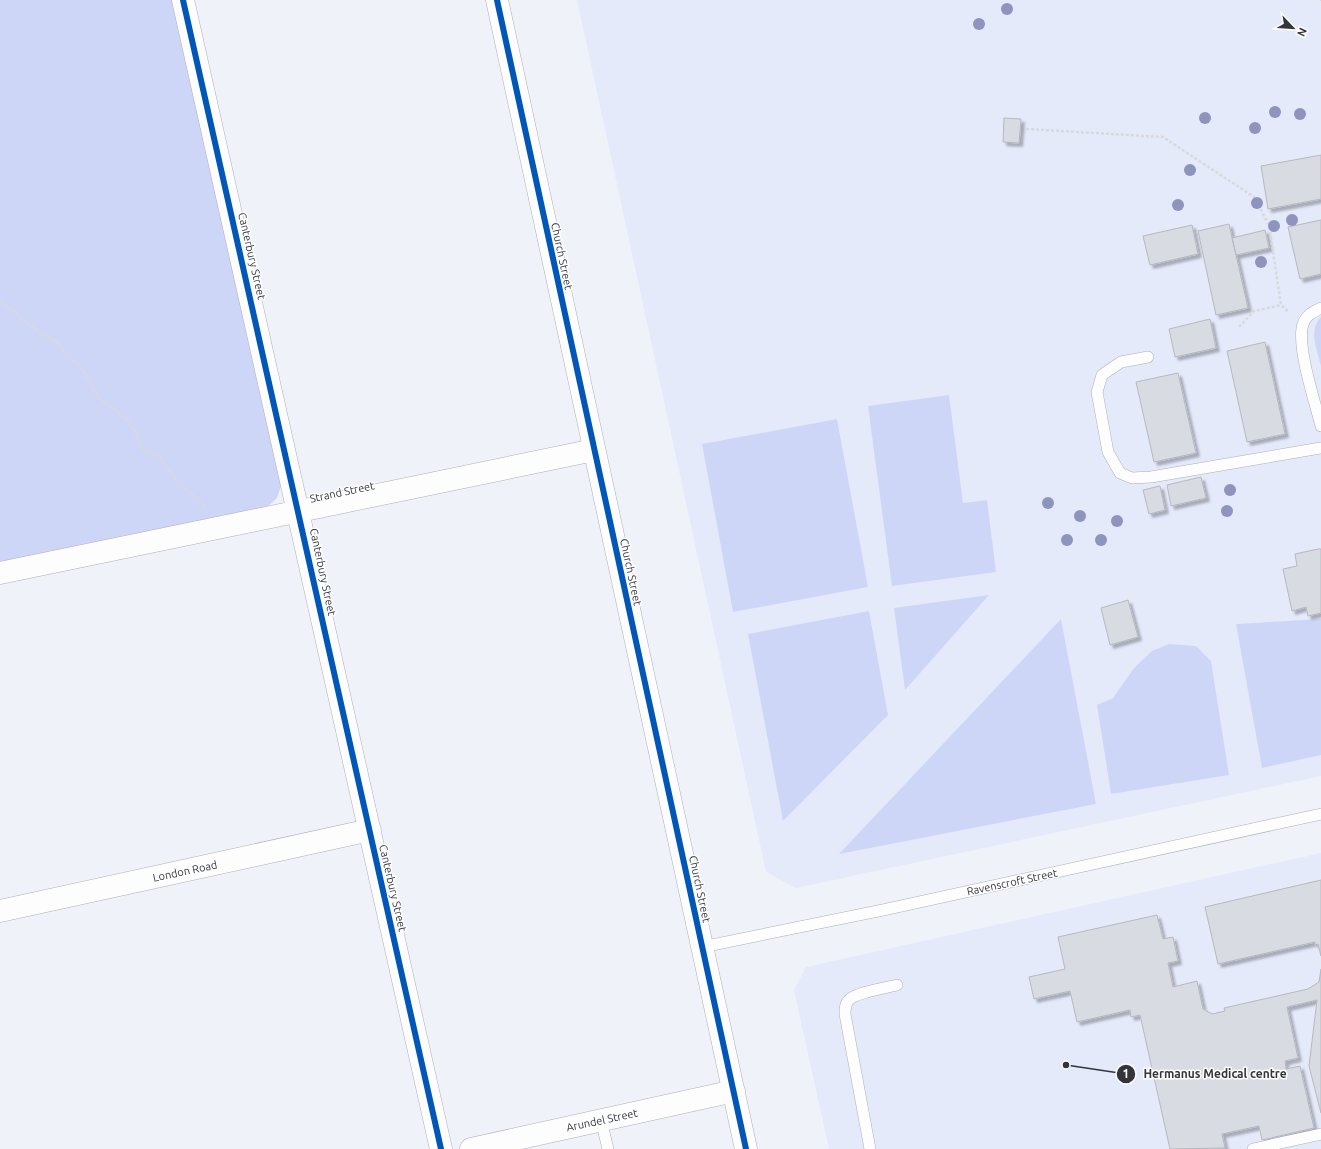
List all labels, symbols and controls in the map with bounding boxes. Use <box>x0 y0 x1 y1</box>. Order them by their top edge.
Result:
north arrow <box>1273 8 1313 48</box>
text: N <box>1295 26 1309 38</box>
street label: Canterbury Street <box>236 211 268 301</box>
street label: Church Street <box>549 221 575 291</box>
street label: Strand Street <box>309 479 376 505</box>
street label: Canterbury Street <box>308 527 338 617</box>
street label: Church Street <box>618 537 644 607</box>
street label: Canterbury Street <box>377 843 409 933</box>
street label: Church Street <box>687 854 713 924</box>
street label: London Road <box>152 858 218 884</box>
street label: Ravenscroft Street <box>966 866 1059 897</box>
callout: Hermanus Medical centre <box>1116 1062 1295 1086</box>
text: 1 <box>1123 1067 1129 1080</box>
text: Hermanus Medical centre <box>1143 1067 1287 1080</box>
street label: Arundel Street <box>565 1106 639 1133</box>

